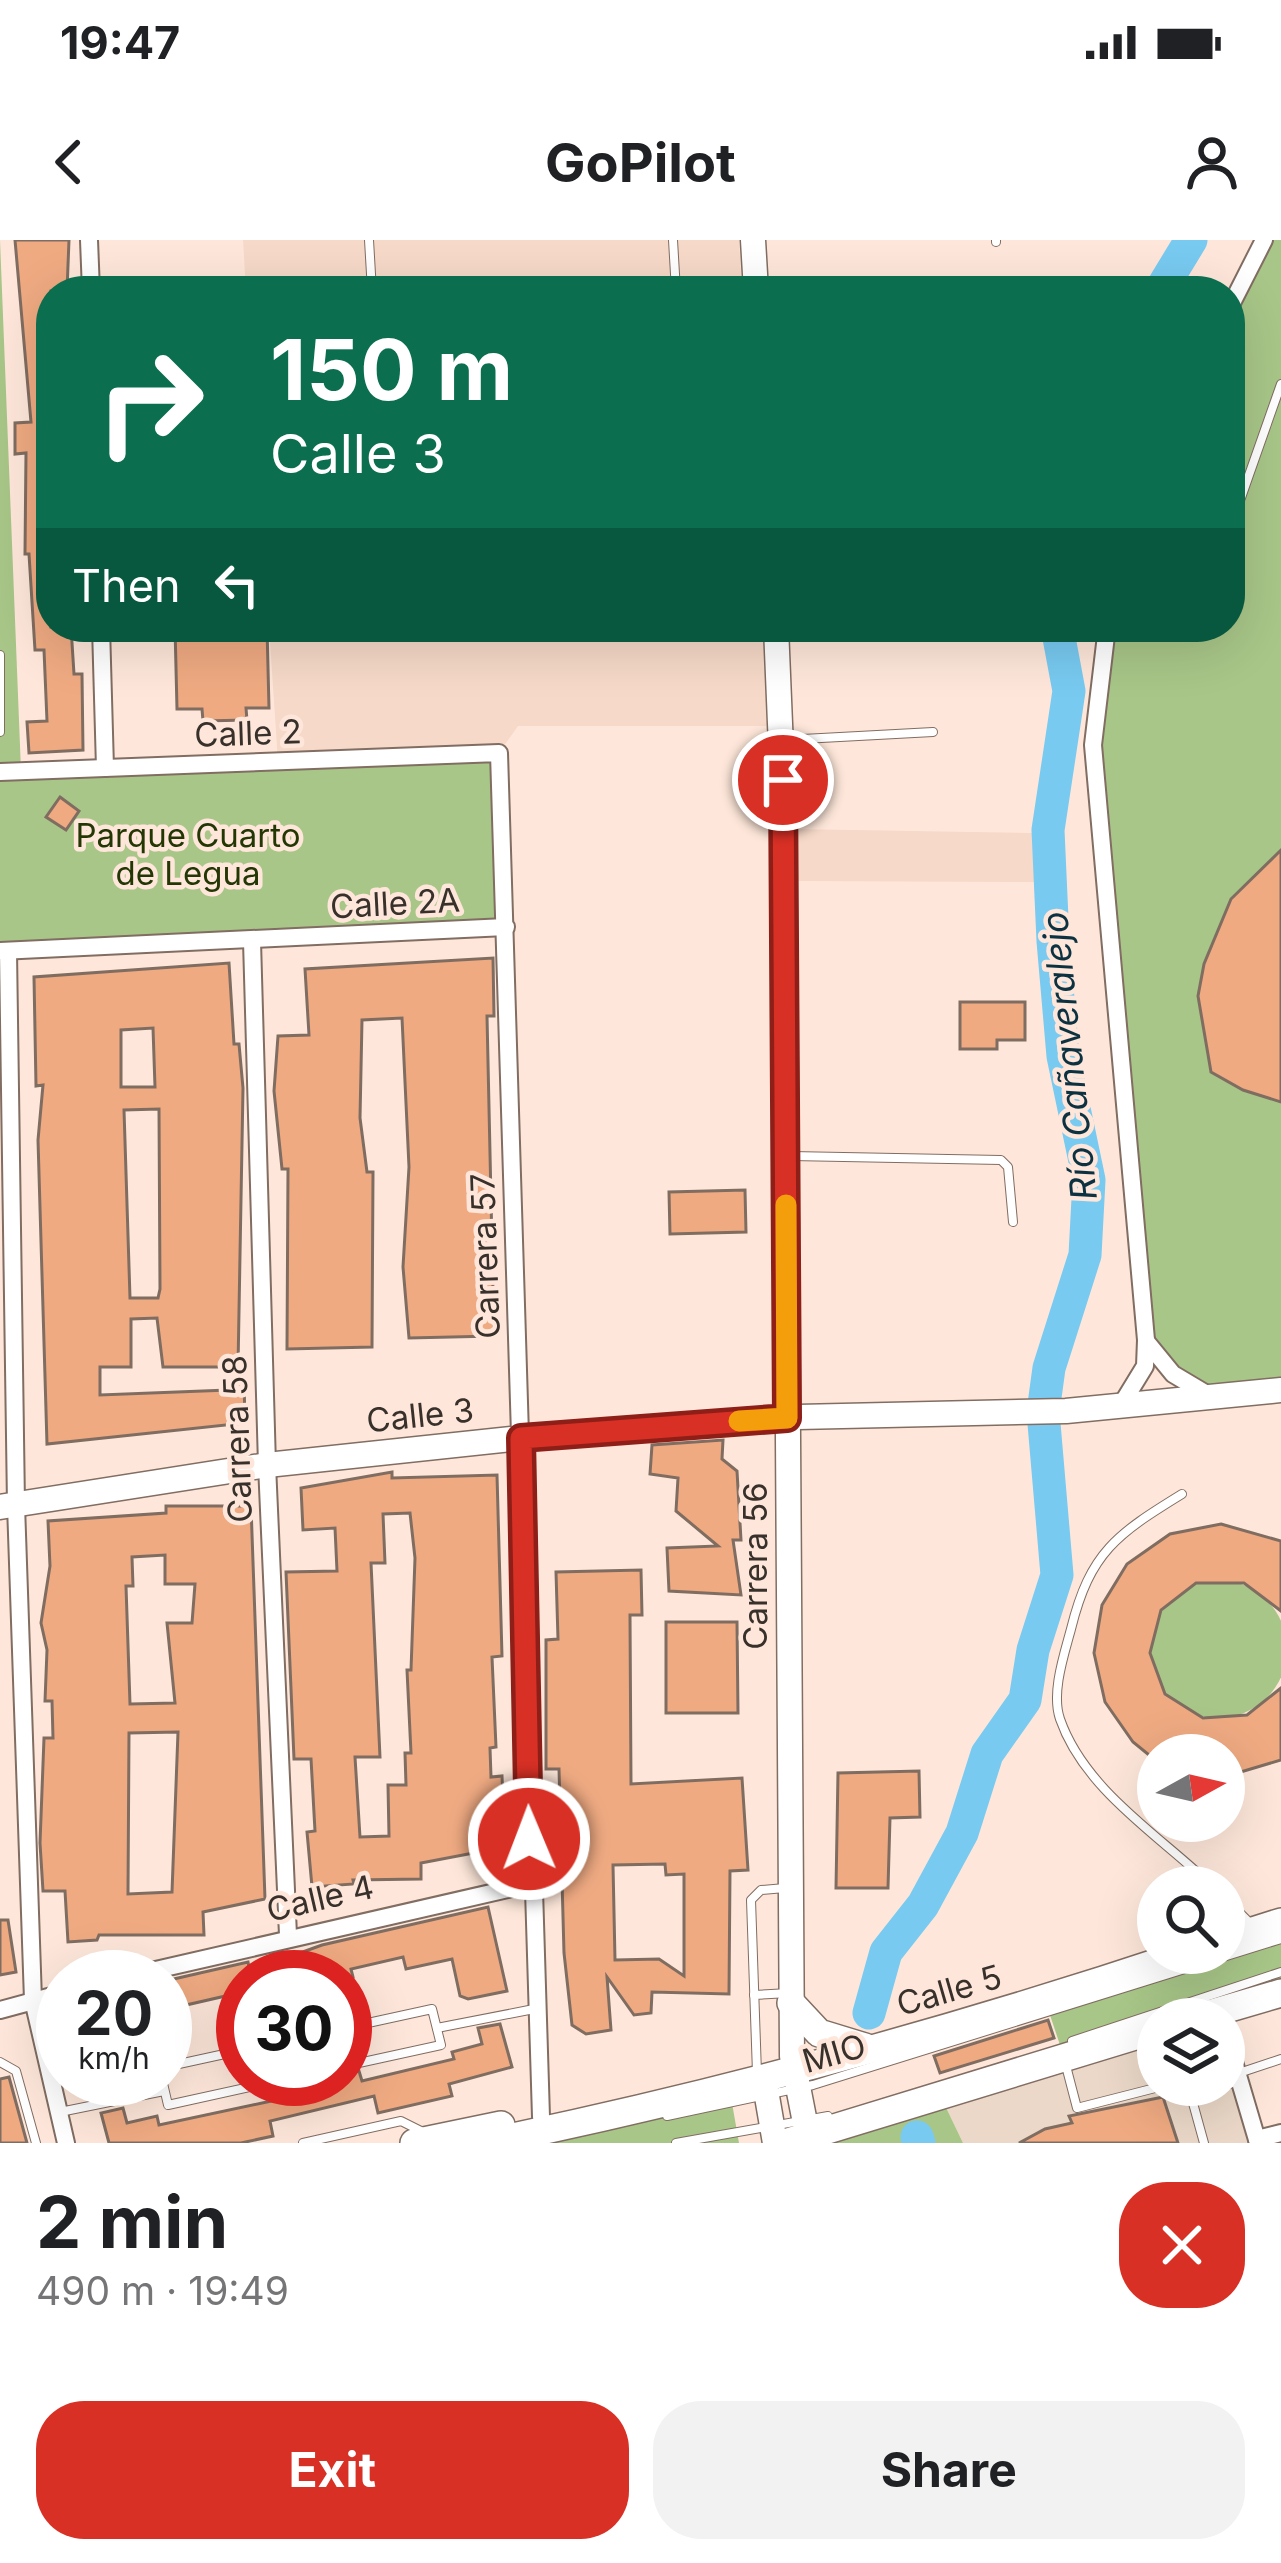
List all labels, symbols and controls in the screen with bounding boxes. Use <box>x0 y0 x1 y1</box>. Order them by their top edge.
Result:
text: 19:47 <box>60 15 180 70</box>
icon: back <box>36 129 102 195</box>
icon: person <box>1179 129 1245 195</box>
text: GoPilot <box>545 130 736 195</box>
text: 150 m <box>270 319 513 420</box>
icon: right <box>72 324 228 480</box>
text: Calle 3 <box>270 421 446 486</box>
icon: left <box>204 552 270 618</box>
text: Then <box>72 558 180 613</box>
street label: Calle 2 <box>194 711 302 755</box>
pin <box>732 729 834 831</box>
icon: arrive <box>750 747 816 813</box>
park label: Parque Cuarto de Legua <box>75 815 301 893</box>
street label: Calle 2A <box>329 880 461 926</box>
water label: Río Cañaveralejo <box>1032 910 1106 1202</box>
street label: Carrera 57 <box>462 1173 508 1339</box>
street label: Carrera 58 <box>214 1355 260 1523</box>
street label: Calle 3 <box>364 1389 476 1441</box>
street label: Carrera 56 <box>735 1482 775 1650</box>
north arrow <box>1137 1734 1245 1842</box>
map controls <box>1137 1734 1245 2106</box>
position arrow <box>466 1776 592 1902</box>
street label: Calle 4 <box>263 1866 377 1930</box>
button: search <box>1137 1866 1245 1974</box>
speed limit sign: 30 <box>216 1950 372 2106</box>
street label: Calle 5 <box>892 1956 1006 2024</box>
text: 20 <box>75 1977 153 2049</box>
button: layers <box>1137 1998 1245 2106</box>
street label: MIO <box>798 2025 870 2081</box>
text: km/h <box>78 2040 150 2076</box>
text: 2 min <box>36 2178 228 2265</box>
button: close <box>1119 2182 1245 2308</box>
text: 490 m · 19:49 <box>36 2267 289 2314</box>
button: Exit <box>36 2401 629 2539</box>
button: Share <box>653 2401 1245 2539</box>

